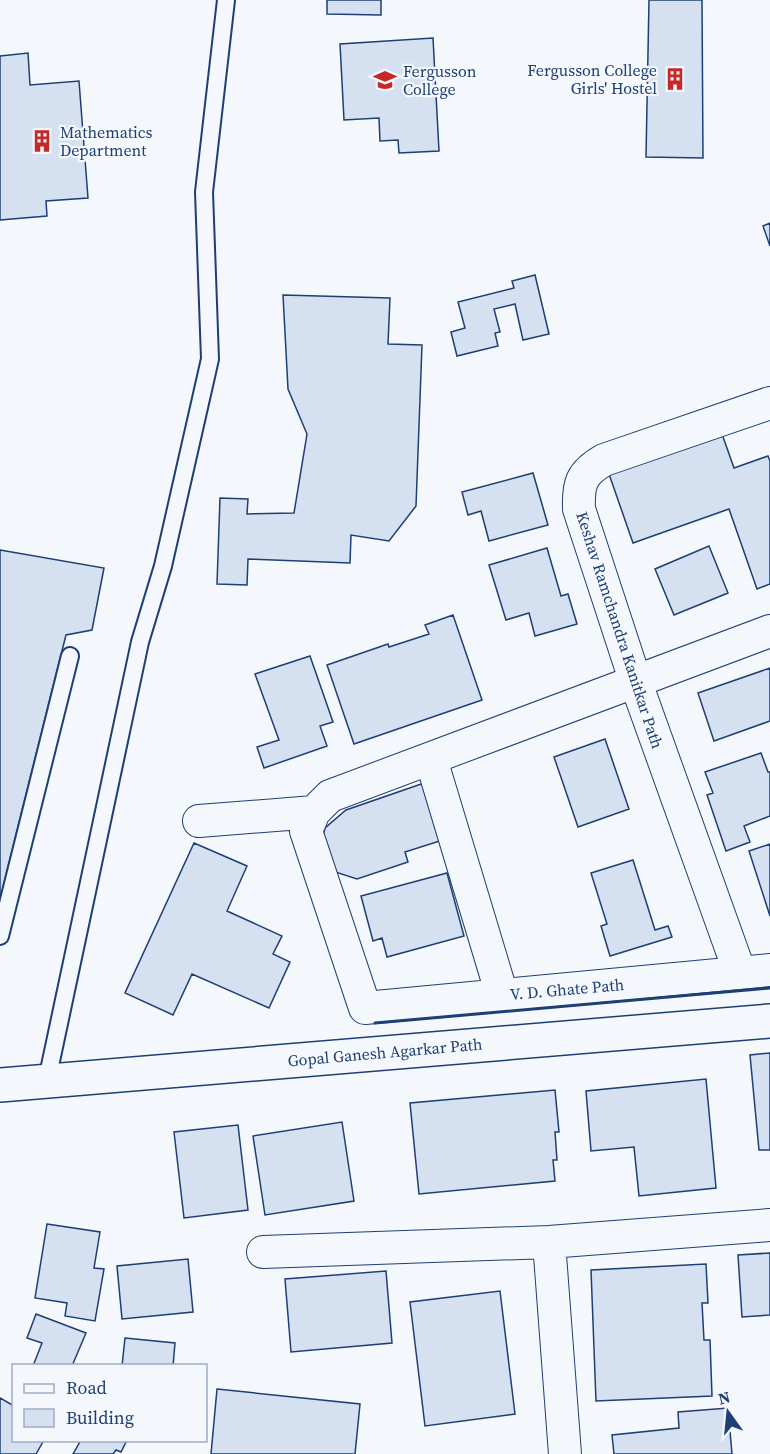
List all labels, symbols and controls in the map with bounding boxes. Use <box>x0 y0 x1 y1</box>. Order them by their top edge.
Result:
place label: Fergusson College Girls' Hostel <box>527 59 657 99</box>
place label: Fergusson College <box>403 60 477 100</box>
building icon: Fergusson College Girls' Hostel <box>662 66 688 92</box>
school or university icon: Fergusson College <box>372 67 398 93</box>
place label: Mathematics Department <box>60 121 153 161</box>
building icon: Mathematics Department <box>29 128 55 154</box>
street label: Keshav Ramchandra Kanitkar Path <box>571 509 669 752</box>
street label: V. D. Ghate Path <box>509 973 625 1005</box>
street label: Gopal Ganesh Agarkar Path <box>287 1032 484 1071</box>
legend <box>12 1364 207 1442</box>
text: Road <box>66 1375 107 1400</box>
north arrow <box>698 1382 758 1442</box>
text: N <box>716 1385 733 1410</box>
text: Building <box>66 1405 134 1430</box>

